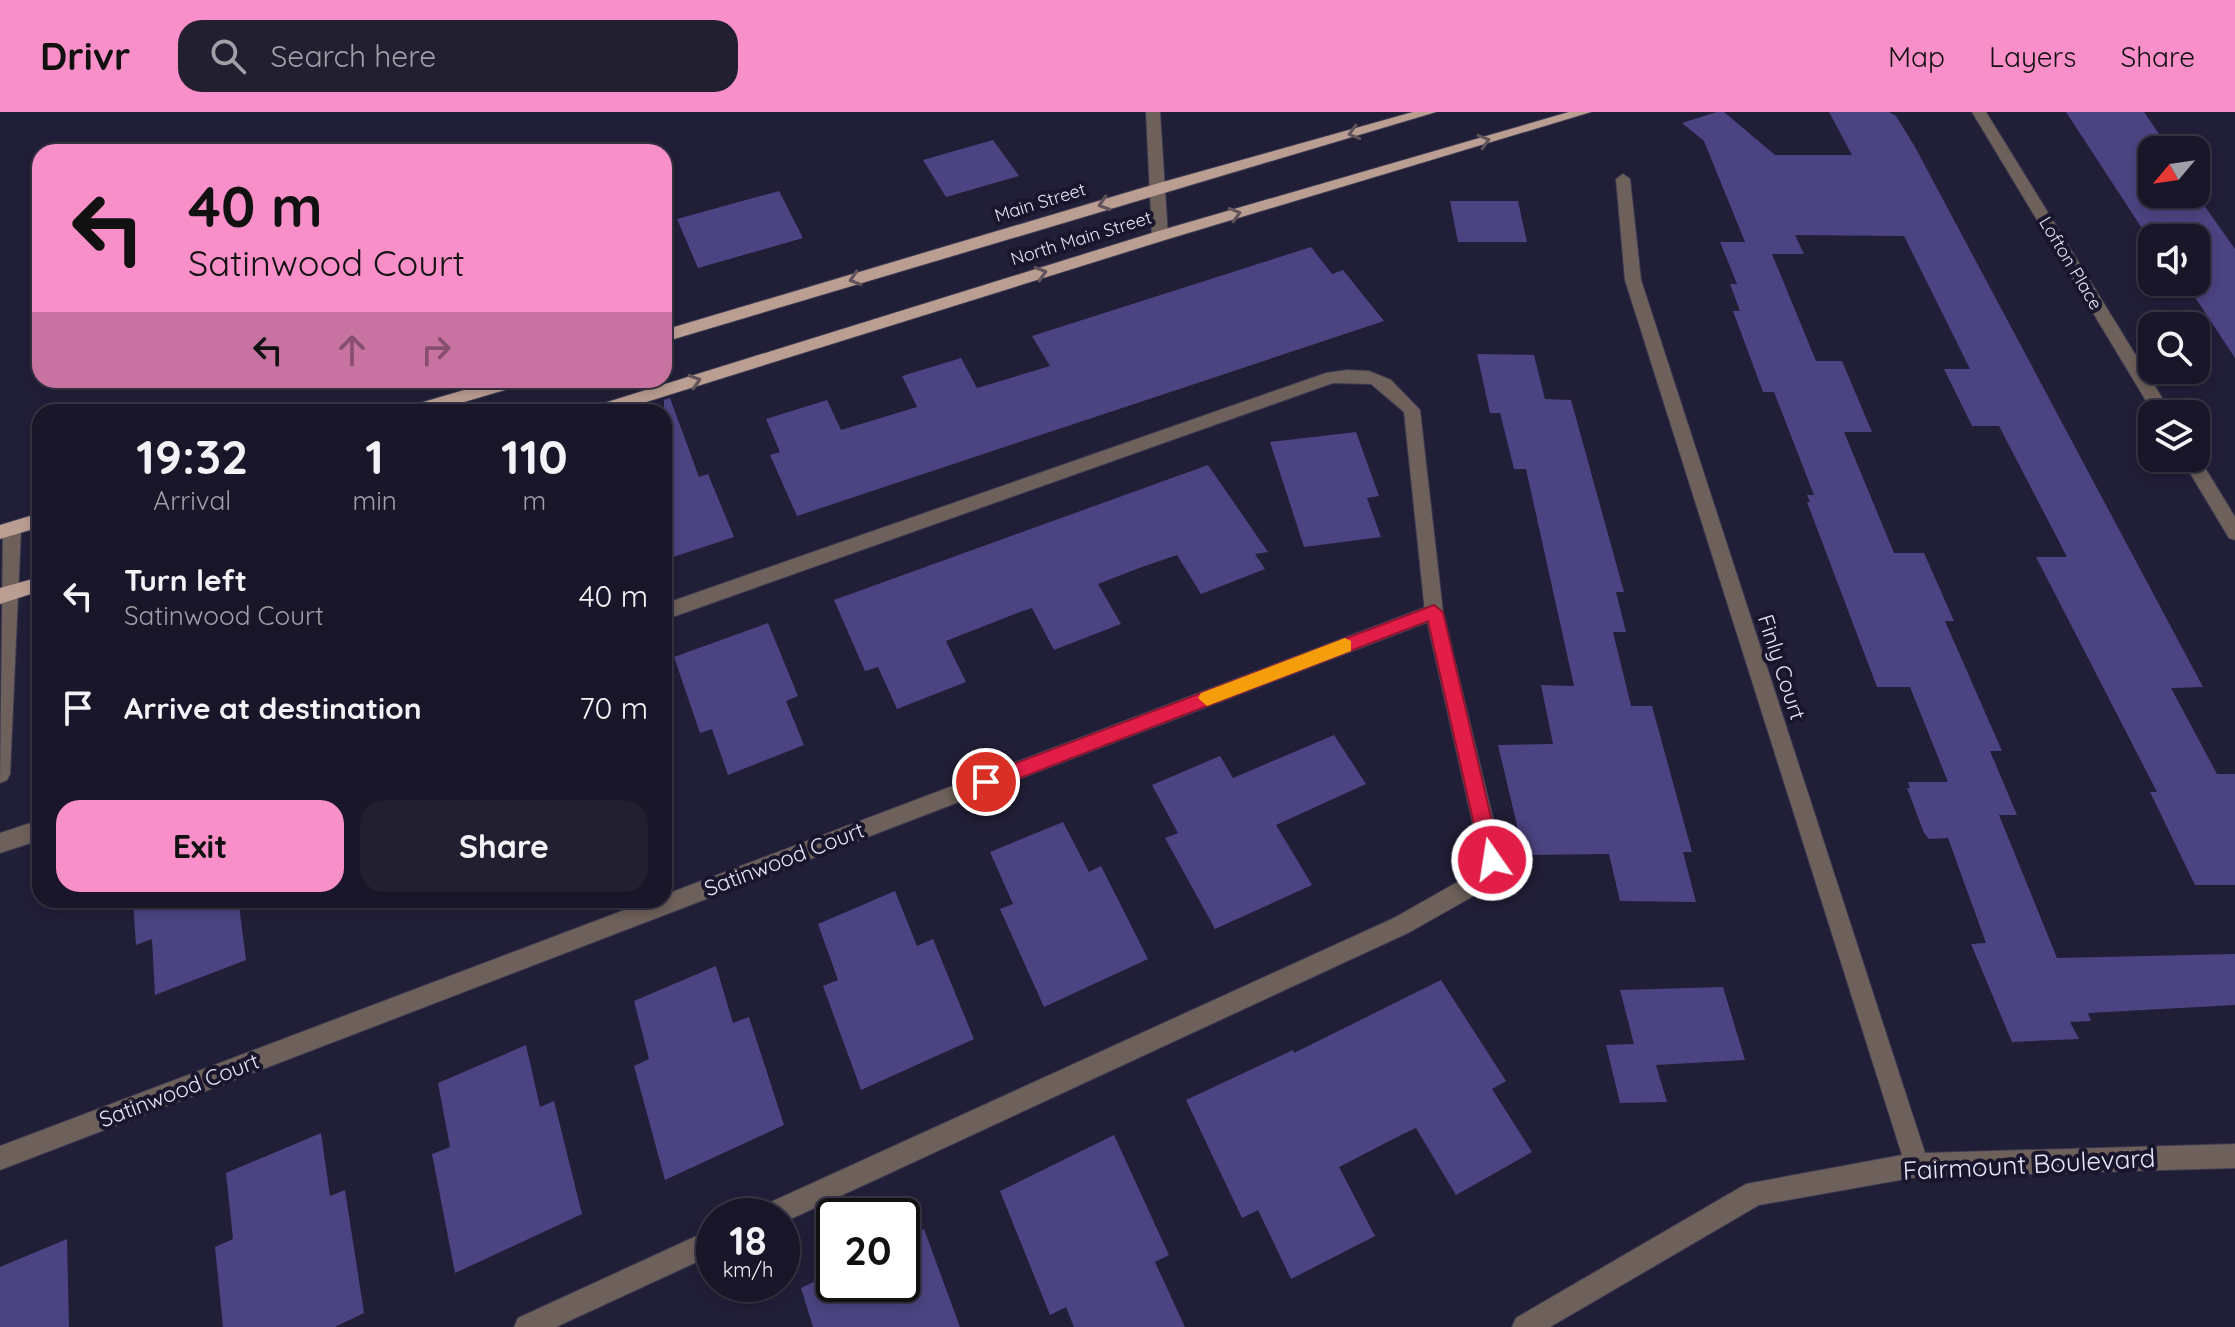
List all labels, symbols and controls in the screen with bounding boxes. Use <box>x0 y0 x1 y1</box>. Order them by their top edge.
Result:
search box <box>178 20 738 92</box>
text: Drivr <box>40 32 130 80</box>
icon: search <box>206 34 250 78</box>
text: Search here <box>270 37 436 75</box>
text: Map <box>1888 39 1945 74</box>
text: Layers <box>1989 39 2076 74</box>
text: Share <box>2120 39 2195 74</box>
one-way arrow <box>1348 124 1362 140</box>
one-way arrow <box>1477 134 1491 150</box>
north arrow <box>2138 136 2210 208</box>
map controls <box>2138 136 2210 472</box>
text: 40 m <box>188 171 323 241</box>
icon: left <box>56 176 160 280</box>
street label: Main Street <box>992 177 1088 227</box>
one-way arrow <box>1098 195 1111 211</box>
street label: North Main Street <box>1008 206 1154 270</box>
one-way arrow <box>1227 207 1241 223</box>
street label: Lofton Place <box>2034 212 2108 314</box>
button: sound <box>2138 224 2210 296</box>
text: Satinwood Court <box>188 240 465 285</box>
one-way arrow <box>1034 266 1048 282</box>
one-way arrow <box>849 270 863 286</box>
button: search <box>2138 312 2210 384</box>
icon: left <box>246 328 290 372</box>
icon: ahead <box>330 328 374 372</box>
icon: right <box>414 328 458 372</box>
one-way arrow <box>687 374 701 390</box>
button: layers <box>2138 400 2210 472</box>
text: 19:32 <box>136 426 248 486</box>
text: 1 <box>365 426 384 486</box>
text: 110 <box>501 426 568 486</box>
text: Arrival <box>153 484 231 517</box>
text: min <box>352 484 397 517</box>
text: m <box>523 484 546 517</box>
text: Turn left <box>124 561 247 599</box>
icon: left <box>56 574 100 618</box>
text: 40 m <box>579 577 648 615</box>
text: Satinwood Court <box>124 599 324 632</box>
street label: Finly Court <box>1752 611 1812 723</box>
icon: arrive <box>56 686 100 730</box>
text: Arrive at destination <box>124 689 422 727</box>
text: 70 m <box>579 689 648 727</box>
pin <box>952 748 1020 816</box>
icon: arrive <box>964 760 1008 804</box>
button: Exit <box>56 800 344 892</box>
button: Share <box>360 800 648 892</box>
street label: Satinwood Court <box>700 816 868 902</box>
position arrow <box>1450 818 1534 902</box>
street label: Satinwood Court <box>95 1047 263 1133</box>
street label: Fairmount Boulevard <box>1902 1141 2156 1187</box>
speed limit sign: 20 <box>816 1198 920 1302</box>
text: 18 <box>729 1215 767 1265</box>
text: km/h <box>723 1257 773 1282</box>

